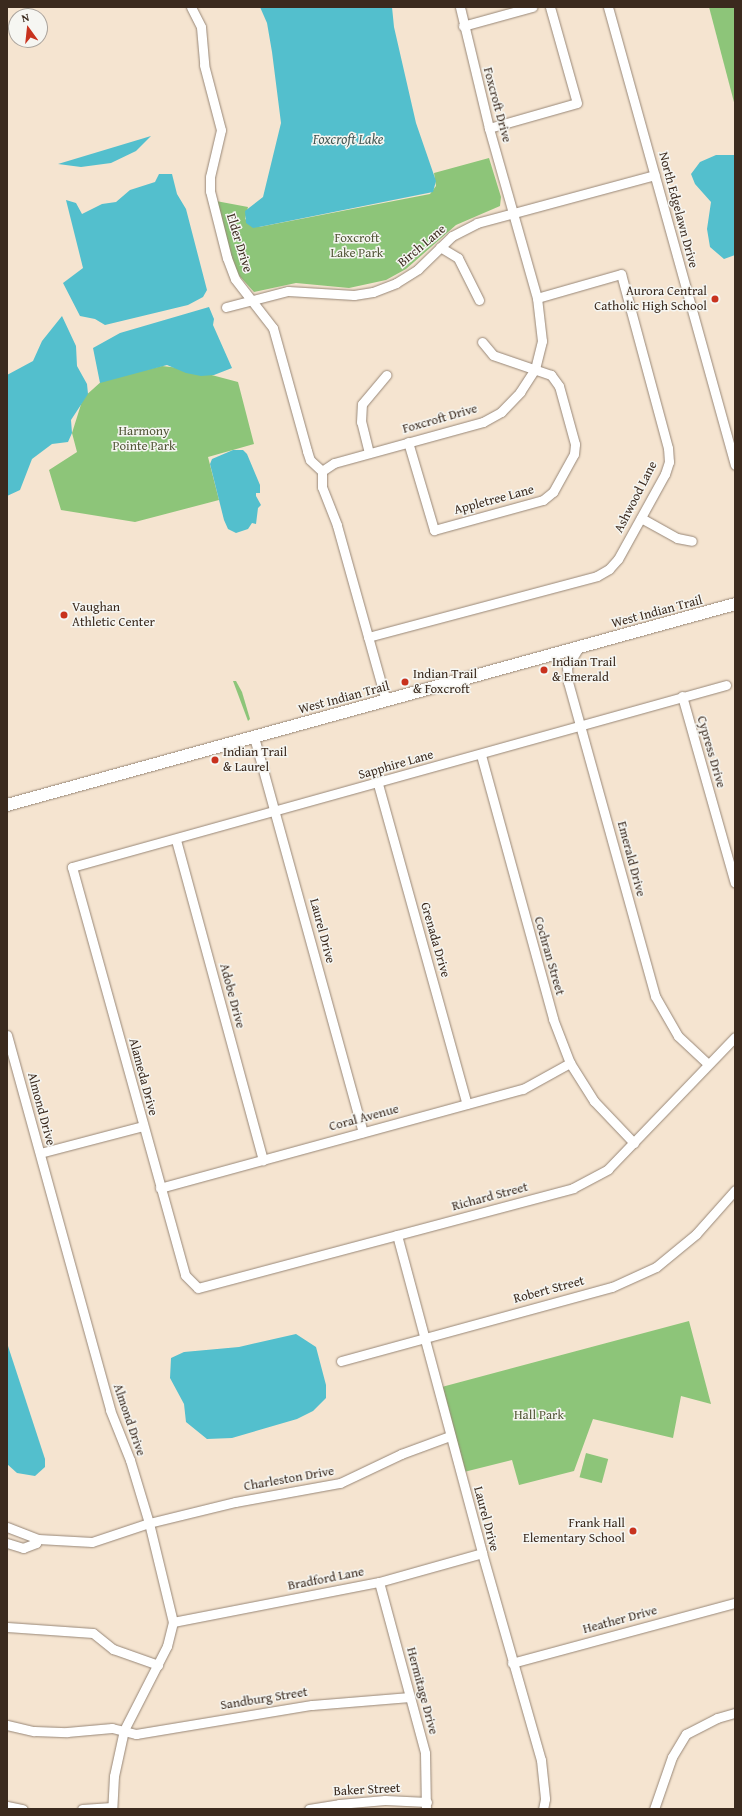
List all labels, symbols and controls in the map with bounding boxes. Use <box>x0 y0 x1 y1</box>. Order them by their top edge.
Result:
north arrow <box>8 8 48 48</box>
text: N <box>20 9 31 26</box>
street label: Foxcroft Drive <box>479 66 515 144</box>
water label: Foxcroft Lake <box>313 131 383 147</box>
street label: North Edgelawn Drive <box>655 150 701 270</box>
street label: Elder Drive <box>223 212 255 274</box>
street label: Birch Lane <box>395 221 449 271</box>
park label: Foxcroft Lake Park <box>331 231 383 262</box>
place label: Aurora Central Catholic High School <box>594 284 707 315</box>
marker: Aurora Central Catholic High School <box>710 294 720 304</box>
street label: Foxcroft Drive <box>401 401 479 437</box>
park label: Harmony Pointe Park <box>112 424 176 455</box>
street label: Ashwood Lane <box>611 459 661 535</box>
street label: Appletree Lane <box>452 482 536 518</box>
street label: West Indian Trail <box>610 592 704 632</box>
place label: Vaughan Athletic Center <box>72 600 155 631</box>
marker: Vaughan Athletic Center <box>59 610 69 620</box>
place label: Indian Trail & Emerald <box>552 655 616 686</box>
marker: Indian Trail & Emerald <box>539 665 549 675</box>
place label: Indian Trail & Foxcroft <box>413 667 477 698</box>
marker: Indian Trail & Foxcroft <box>400 677 410 687</box>
street label: West Indian Trail <box>297 678 391 718</box>
street label: Cypress Drive <box>693 714 729 790</box>
place label: Indian Trail & Laurel <box>223 745 287 776</box>
street label: Sapphire Lane <box>357 747 435 783</box>
marker: Indian Trail & Laurel <box>210 755 220 765</box>
street label: Emerald Drive <box>613 820 649 898</box>
street label: Laurel Drive <box>306 897 338 965</box>
street label: Grenada Drive <box>417 901 453 979</box>
street label: Cochran Street <box>530 915 568 997</box>
street label: Adobe Drive <box>216 962 248 1030</box>
street label: Alameda Drive <box>125 1037 161 1117</box>
street label: Almond Drive <box>24 1071 58 1147</box>
street label: Coral Avenue <box>327 1101 401 1135</box>
street label: Richard Street <box>450 1179 530 1215</box>
street label: Robert Street <box>512 1273 586 1307</box>
street label: Almond Drive <box>109 1382 149 1458</box>
park label: Hall Park <box>514 1407 564 1423</box>
street label: Charleston Drive <box>243 1463 335 1495</box>
street label: Laurel Drive <box>470 1485 502 1553</box>
place label: Frank Hall Elementary School <box>523 1516 625 1547</box>
marker: Frank Hall Elementary School <box>628 1526 638 1536</box>
street label: Bradford Lane <box>287 1564 365 1594</box>
street label: Heather Drive <box>581 1603 659 1637</box>
street label: Hermitage Drive <box>403 1646 441 1736</box>
street label: Sandburg Street <box>219 1684 309 1714</box>
street label: Baker Street <box>333 1780 401 1800</box>

